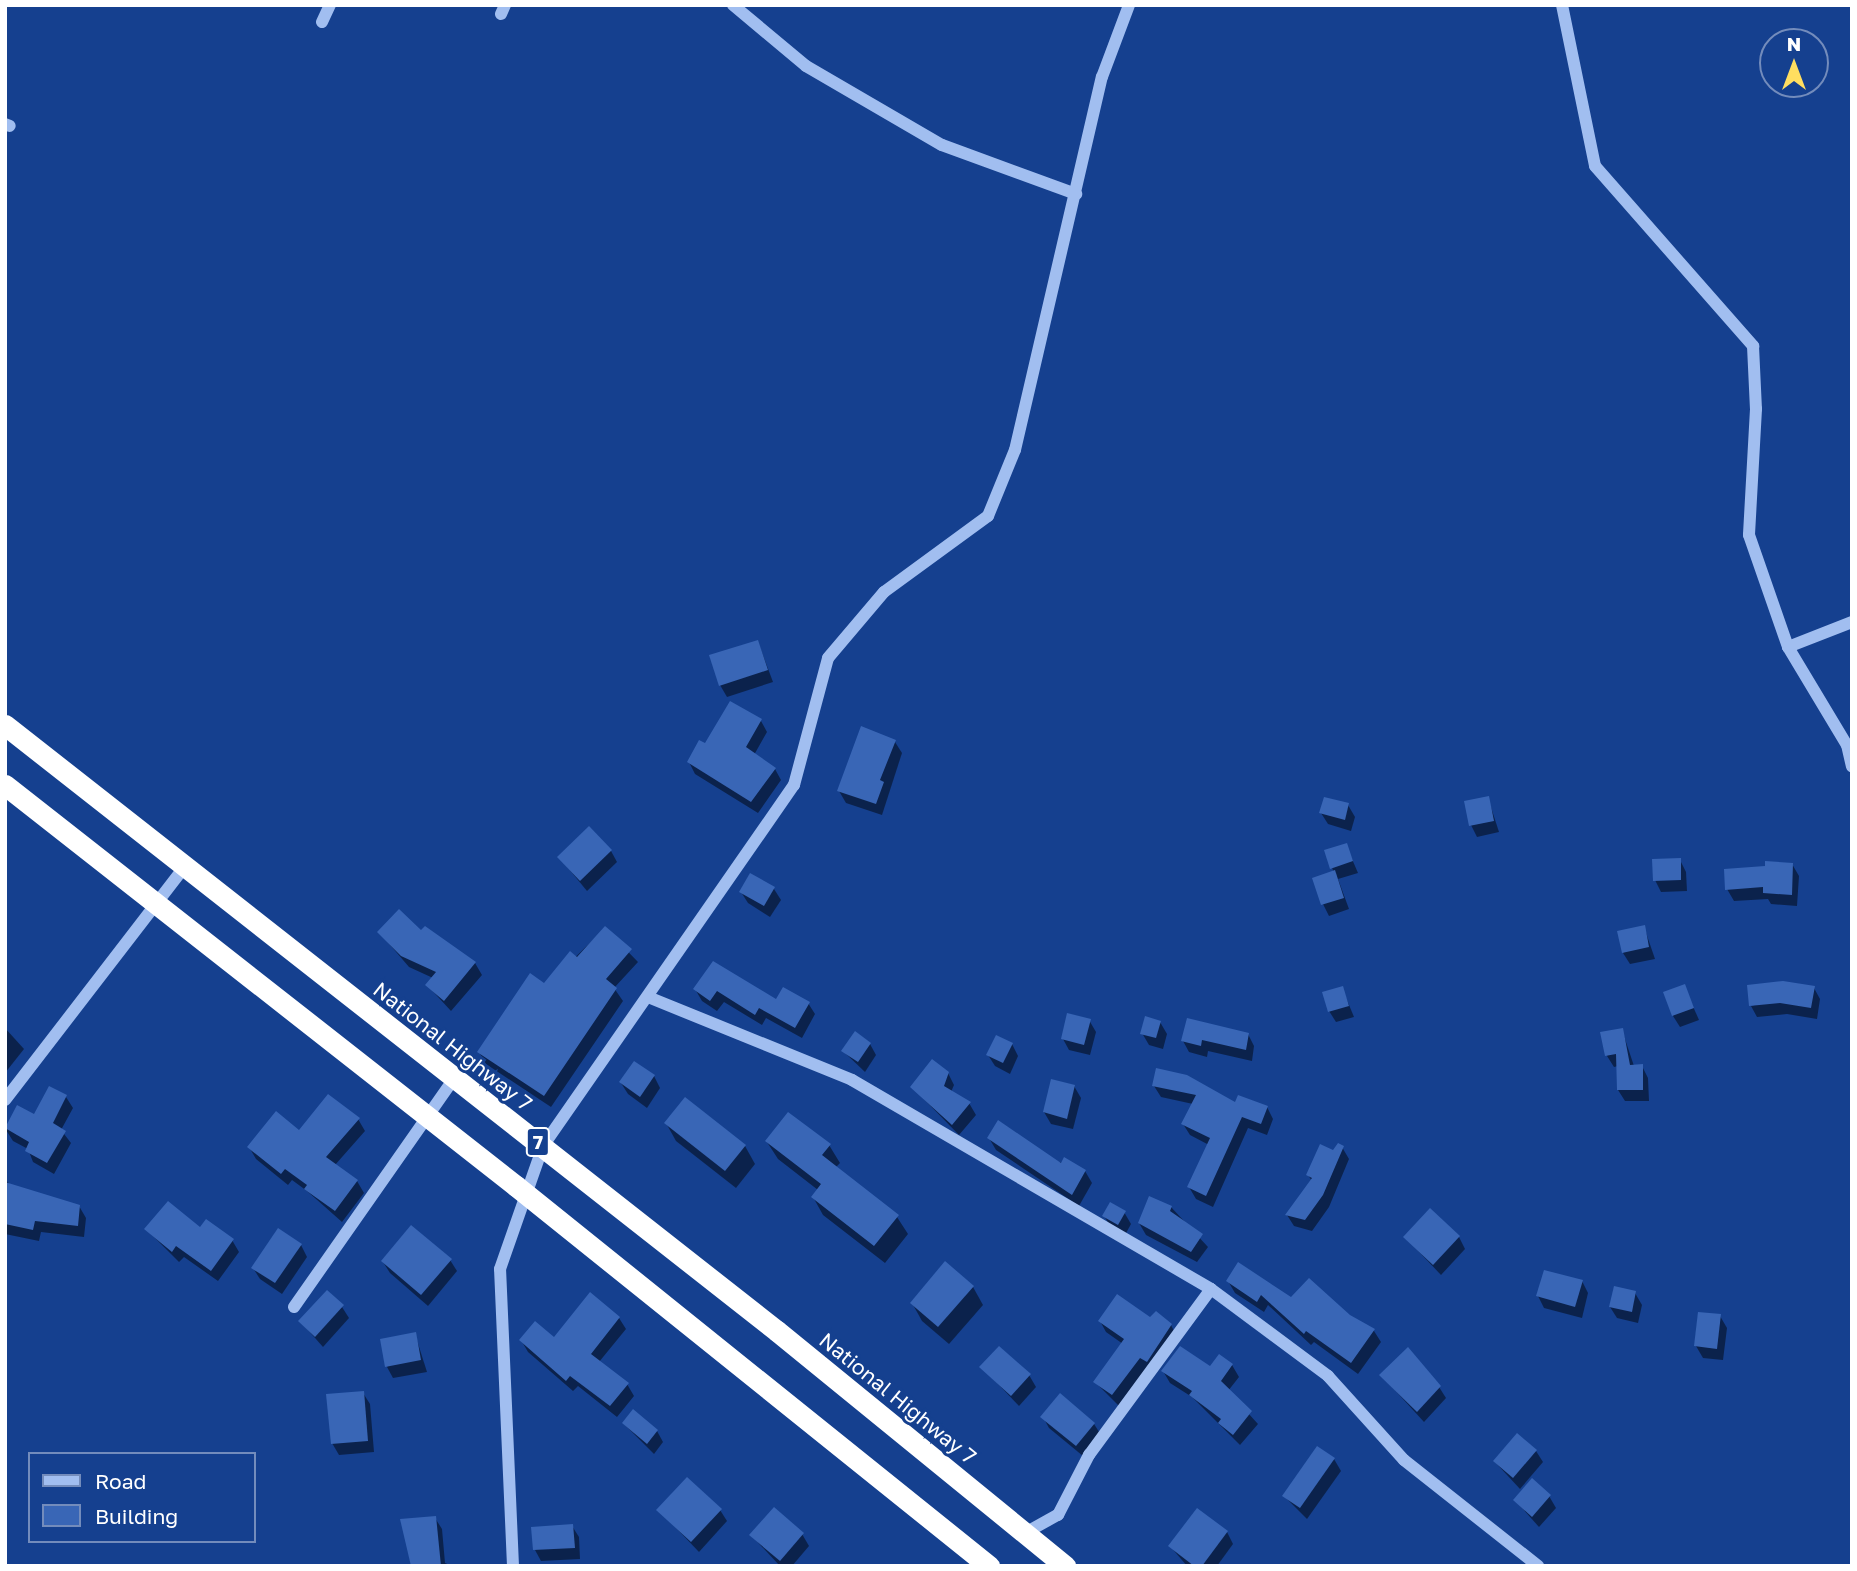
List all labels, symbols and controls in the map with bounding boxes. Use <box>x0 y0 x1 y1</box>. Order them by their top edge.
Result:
north arrow <box>1759 28 1829 98</box>
text: N <box>1787 32 1801 55</box>
street label: National Highway 7 <box>369 976 537 1116</box>
road number: 7 <box>526 1126 550 1158</box>
street label: National Highway 7 <box>815 1327 981 1469</box>
legend <box>28 1452 256 1543</box>
text: Road <box>95 1468 146 1494</box>
text: Building <box>95 1503 178 1529</box>

